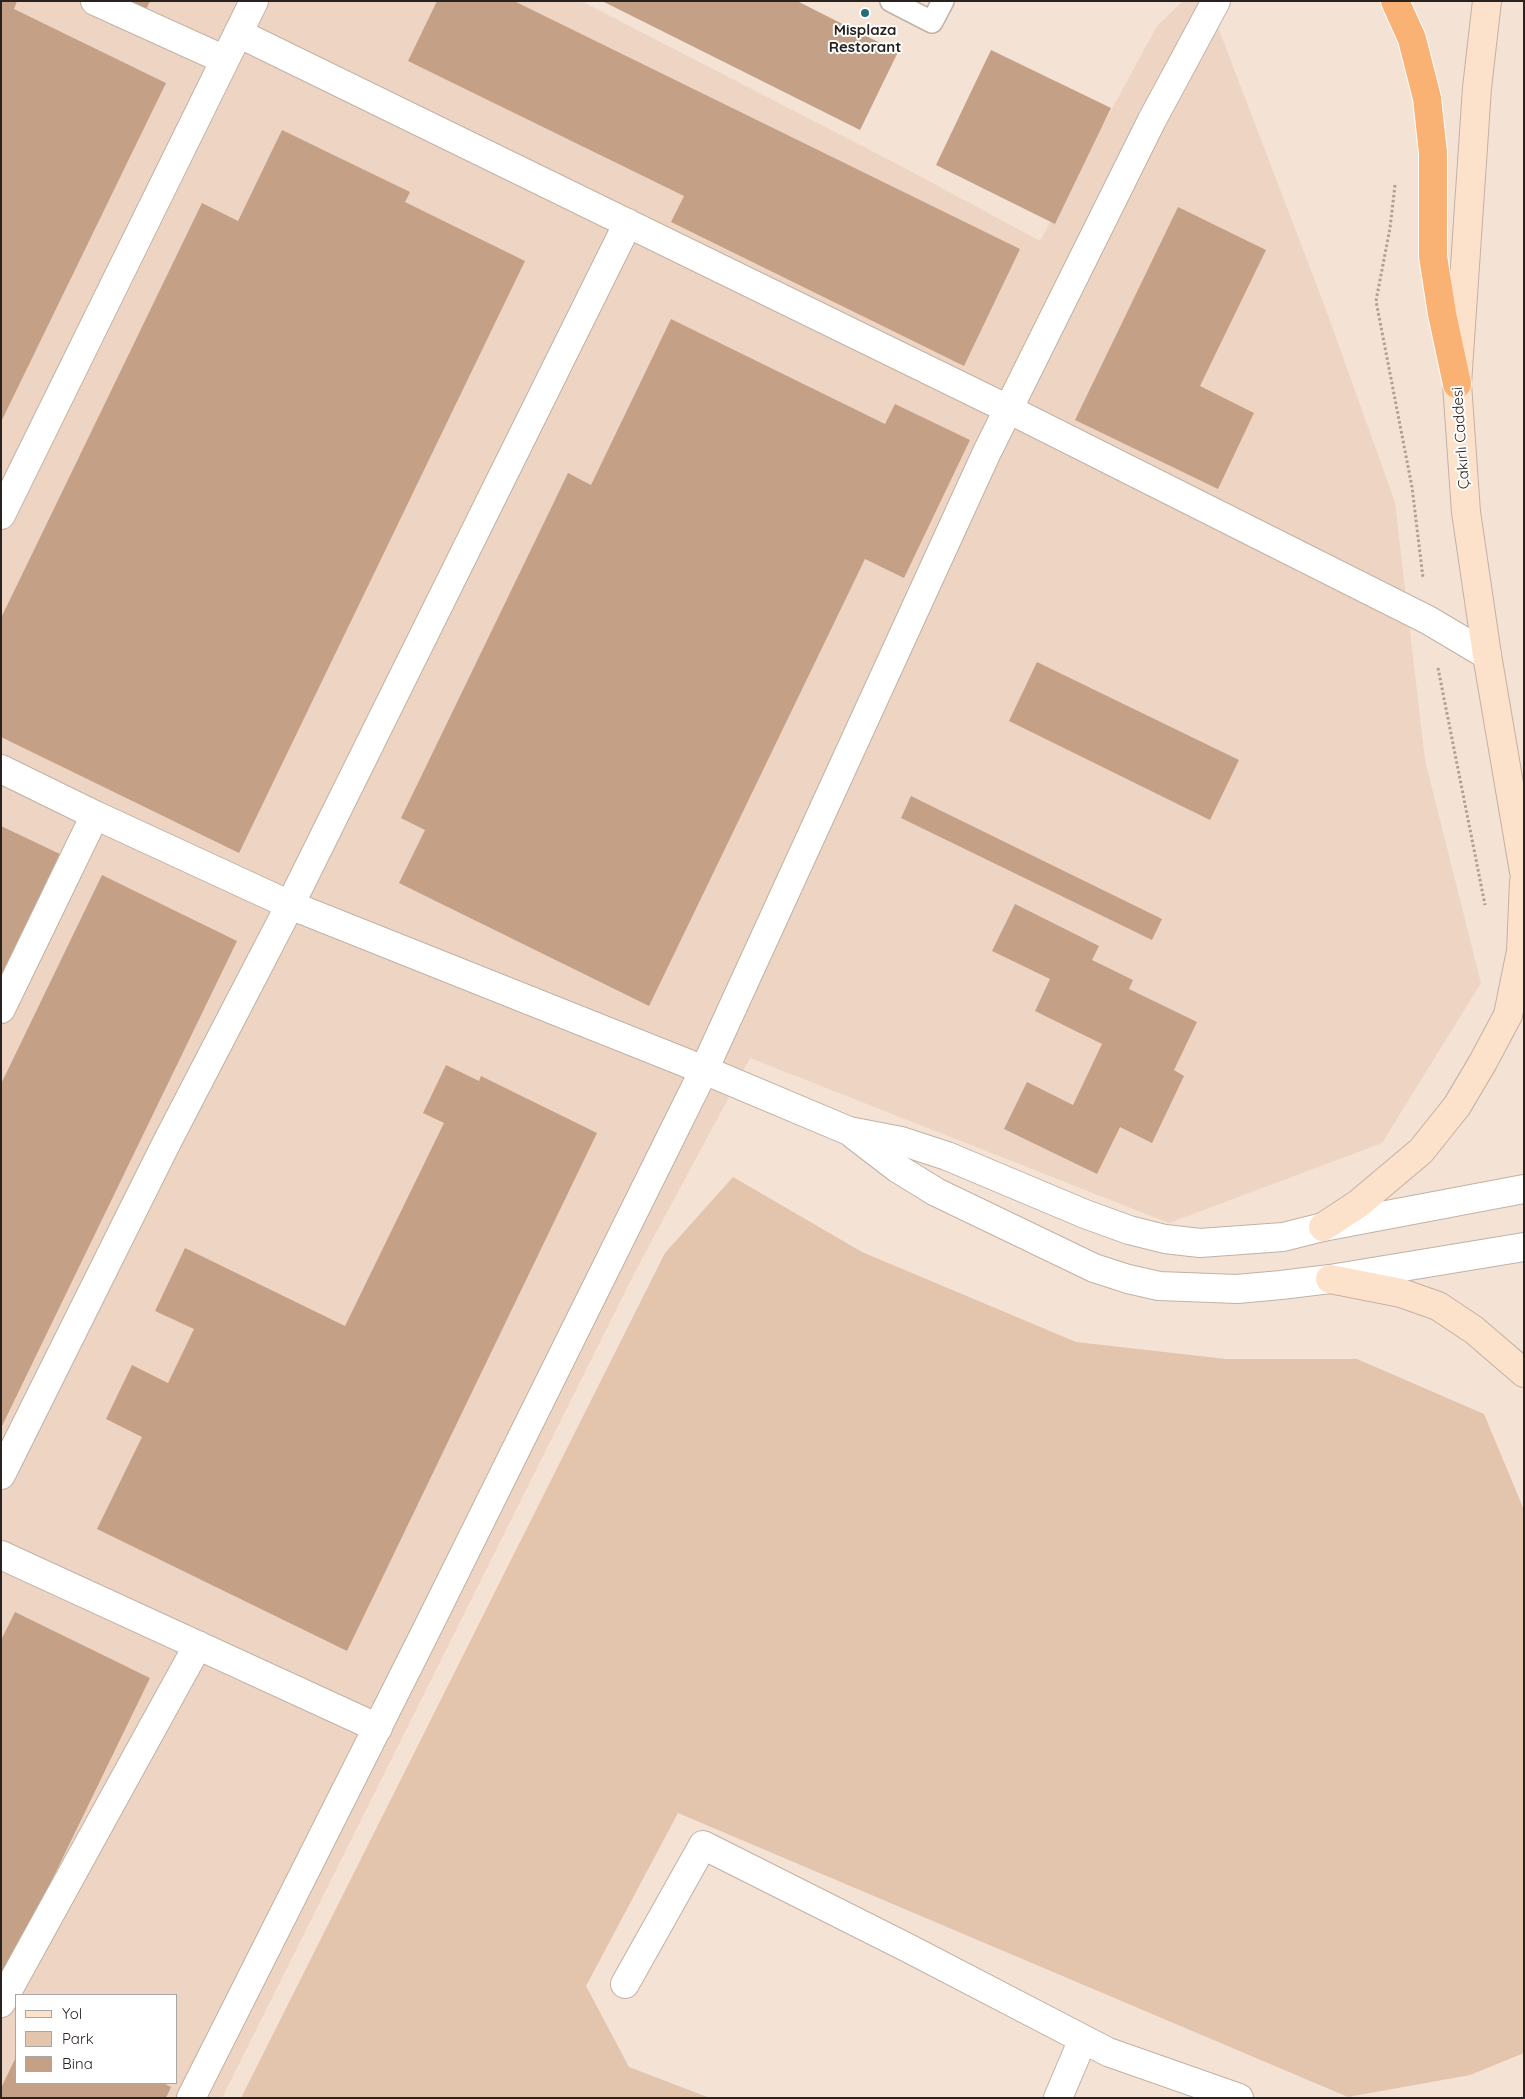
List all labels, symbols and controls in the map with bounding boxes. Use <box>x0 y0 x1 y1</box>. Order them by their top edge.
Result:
marker: Misplaza Restorant <box>859 7 871 19</box>
place label: Misplaza Restorant <box>829 21 901 56</box>
street label: Çakırlı Caddesi <box>1448 386 1474 490</box>
legend <box>15 1994 178 2084</box>
text: Yol <box>62 2004 82 2023</box>
text: Park <box>62 2029 94 2048</box>
text: Bina <box>62 2054 93 2073</box>

